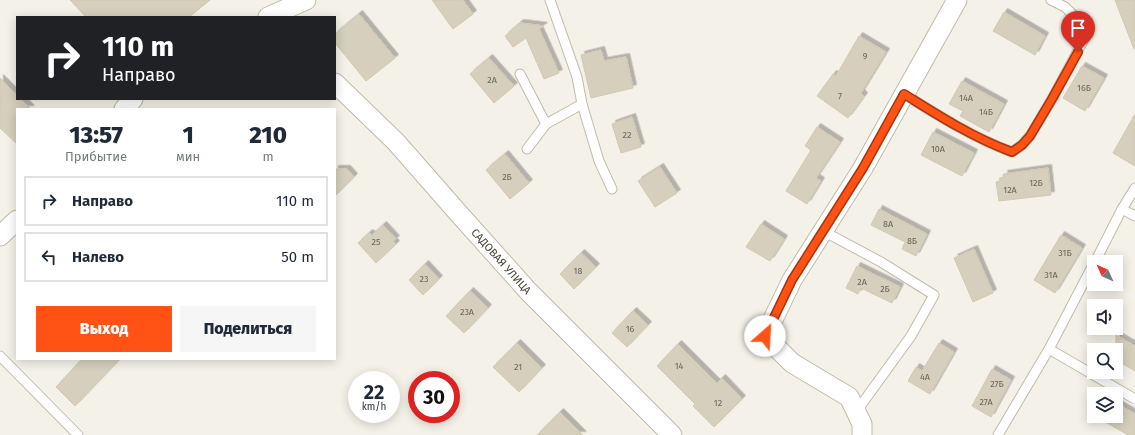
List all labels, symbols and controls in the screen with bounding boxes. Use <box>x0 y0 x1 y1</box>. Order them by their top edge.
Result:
pin <box>1061 11 1095 52</box>
icon: arrive <box>1067 17 1089 39</box>
text: 110 m <box>102 30 174 63</box>
icon: right <box>36 32 88 84</box>
house number: 9 <box>863 51 868 61</box>
text: Направо <box>102 64 176 86</box>
house number: 2А <box>487 75 498 85</box>
house number: 16Б <box>1077 83 1091 93</box>
house number: 7 <box>838 91 842 101</box>
house number: 14А <box>959 93 974 103</box>
house number: 14Б <box>979 107 993 117</box>
text: 13:57 <box>69 121 123 149</box>
text: 1 <box>183 121 194 149</box>
text: 210 <box>249 121 287 149</box>
house number: 22 <box>623 130 631 140</box>
house number: 10А <box>931 144 946 154</box>
text: Прибытие <box>65 149 127 164</box>
text: мин <box>176 149 200 164</box>
text: m <box>263 149 274 164</box>
house number: 2Б <box>502 172 512 182</box>
house number: 12Б <box>1029 178 1043 188</box>
house number: 12А <box>1003 185 1018 195</box>
icon: right <box>38 190 60 212</box>
text: Направо <box>72 192 133 210</box>
text: 110 m <box>276 192 314 210</box>
house number: 8А <box>883 219 894 229</box>
street label: САДОВАЯ УЛИЦА <box>469 226 535 297</box>
house number: 8Б <box>907 236 917 246</box>
house number: 25 <box>372 237 381 247</box>
icon: left <box>38 246 60 268</box>
text: Налево <box>72 248 124 266</box>
text: 50 m <box>281 248 314 266</box>
house number: 31Б <box>1058 248 1072 258</box>
north arrow <box>1087 255 1123 291</box>
map controls <box>1087 255 1123 423</box>
house number: 18 <box>574 266 582 276</box>
house number: 31A <box>1044 270 1058 280</box>
house number: 23 <box>420 274 428 284</box>
house number: 2А <box>857 277 868 287</box>
house number: 2Б <box>880 284 890 294</box>
button: sound <box>1087 299 1123 335</box>
button: Выход <box>36 306 172 352</box>
button: Поделиться <box>180 306 316 352</box>
house number: 23А <box>460 307 475 317</box>
position arrow <box>744 315 786 357</box>
house number: 16 <box>626 324 635 334</box>
button: search <box>1087 343 1123 379</box>
house number: 14 <box>675 361 684 371</box>
house number: 21 <box>514 362 522 372</box>
speed limit sign: 30 <box>408 371 460 423</box>
house number: 4А <box>920 372 931 382</box>
house number: 27Б <box>990 379 1004 389</box>
text: 22 <box>364 380 384 404</box>
button: layers <box>1087 387 1123 423</box>
house number: 27А <box>979 397 993 407</box>
house number: 12 <box>714 398 722 408</box>
text: km/h <box>362 401 386 413</box>

